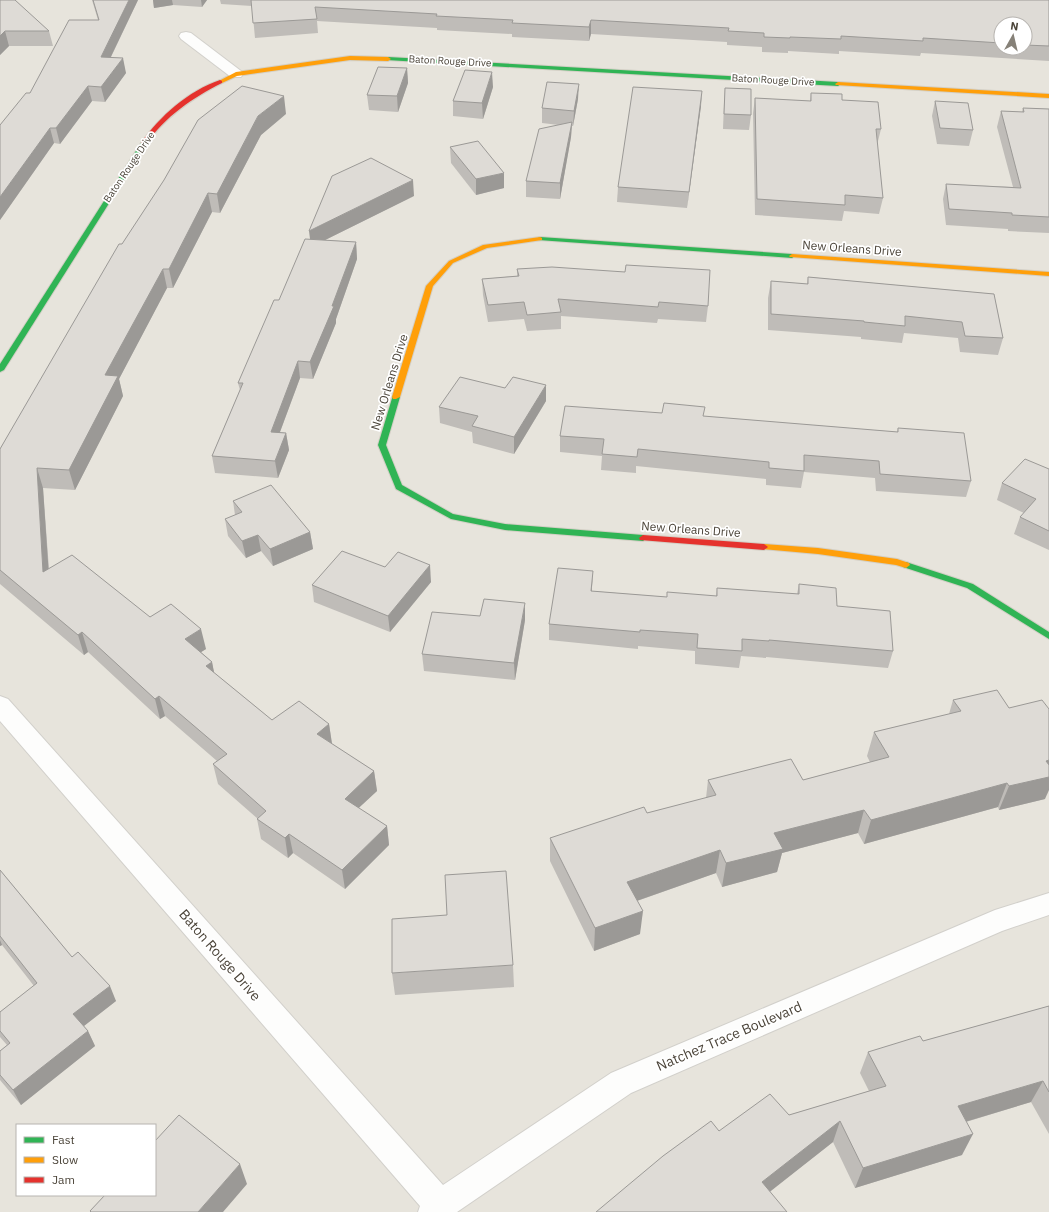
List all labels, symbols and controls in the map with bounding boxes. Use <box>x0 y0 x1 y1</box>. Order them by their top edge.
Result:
north arrow <box>993 16 1033 56</box>
text: N <box>1009 19 1019 34</box>
street label: Baton Rouge Drive <box>408 52 492 70</box>
street label: Baton Rouge Drive <box>731 71 815 89</box>
street label: Baton Rouge Drive <box>100 129 158 205</box>
street label: New Orleans Drive <box>802 237 903 259</box>
street label: New Orleans Drive <box>367 332 411 432</box>
street label: New Orleans Drive <box>641 518 742 540</box>
street label: Baton Rouge Drive <box>175 905 265 1005</box>
street label: Natchez Trace Boulevard <box>654 997 804 1075</box>
legend <box>16 1124 156 1196</box>
text: Fast <box>52 1132 75 1147</box>
text: Slow <box>52 1152 78 1167</box>
text: Jam <box>52 1172 75 1187</box>

